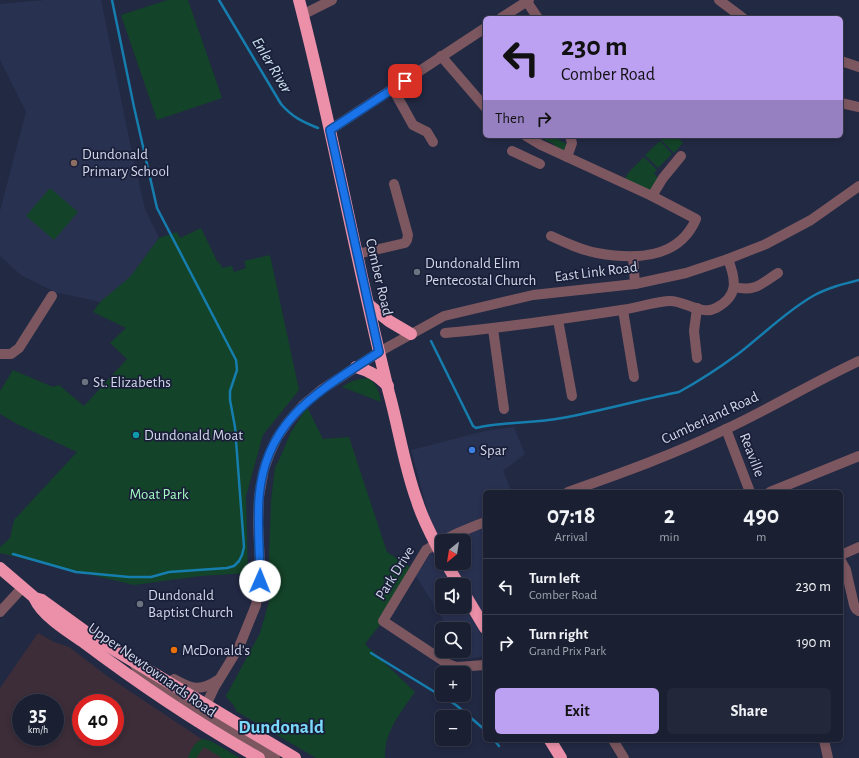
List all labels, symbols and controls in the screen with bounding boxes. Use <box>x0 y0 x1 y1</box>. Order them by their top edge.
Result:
icon: left <box>495 32 547 84</box>
text: 230 m <box>561 33 628 61</box>
water label: Enler River <box>249 34 295 96</box>
pin <box>388 64 422 98</box>
text: Comber Road <box>561 66 655 84</box>
icon: arrive <box>394 70 416 92</box>
icon: right <box>533 108 555 130</box>
text: Then <box>495 111 525 126</box>
place label: Dundonald Primary School <box>82 147 170 179</box>
marker: Dundonald Primary School <box>69 158 79 168</box>
street label: Comber Road <box>363 237 395 317</box>
place label: Dundonald Elim Pentecostal Church <box>425 256 536 288</box>
street label: East Link Road <box>554 259 639 285</box>
marker: Dundonald Elim Pentecostal Church <box>412 267 422 277</box>
place label: St. Elizabeths <box>93 375 171 390</box>
marker: St. Elizabeths <box>80 377 90 387</box>
street label: Cumberland Road <box>659 389 761 447</box>
place label: Dundonald Moat <box>144 428 243 443</box>
marker: Dundonald Moat <box>131 430 141 440</box>
street label: Reaville <box>737 431 767 479</box>
place label: Spar <box>480 443 506 458</box>
marker: Spar <box>467 445 477 455</box>
park label: Moat Park <box>130 487 189 502</box>
text: 07:18 <box>547 504 596 528</box>
text: 2 <box>664 504 675 528</box>
text: 490 <box>743 504 779 528</box>
text: Arrival <box>554 531 588 544</box>
text: min <box>659 531 679 544</box>
text: m <box>756 531 766 544</box>
north arrow <box>435 534 471 570</box>
map controls <box>435 534 471 746</box>
street label: Park Drive <box>373 544 417 602</box>
position arrow <box>239 560 281 602</box>
text: Turn left <box>529 571 580 586</box>
icon: left <box>495 576 517 598</box>
button: sound <box>435 578 471 614</box>
text: 230 m <box>796 579 831 594</box>
place label: Dundonald Baptist Church <box>148 588 233 620</box>
text: Comber Road <box>529 589 597 602</box>
marker: Dundonald Baptist Church <box>135 599 145 609</box>
street label: Upper Newtownards Road <box>85 620 219 720</box>
button: search <box>435 622 471 658</box>
text: Turn right <box>529 627 588 642</box>
icon: right <box>495 632 517 654</box>
text: 190 m <box>796 635 831 650</box>
place label: McDonald's <box>182 643 250 658</box>
marker: McDonald's <box>169 645 179 655</box>
text: Grand Prix Park <box>529 645 606 658</box>
button: + <box>435 666 471 702</box>
button: Exit <box>495 688 659 734</box>
button: Share <box>667 688 831 734</box>
speed limit sign: 40 <box>72 694 124 746</box>
text: 35 <box>29 705 47 725</box>
button: − <box>435 710 471 746</box>
district label: Dundonald <box>238 718 324 737</box>
text: km/h <box>28 725 48 735</box>

